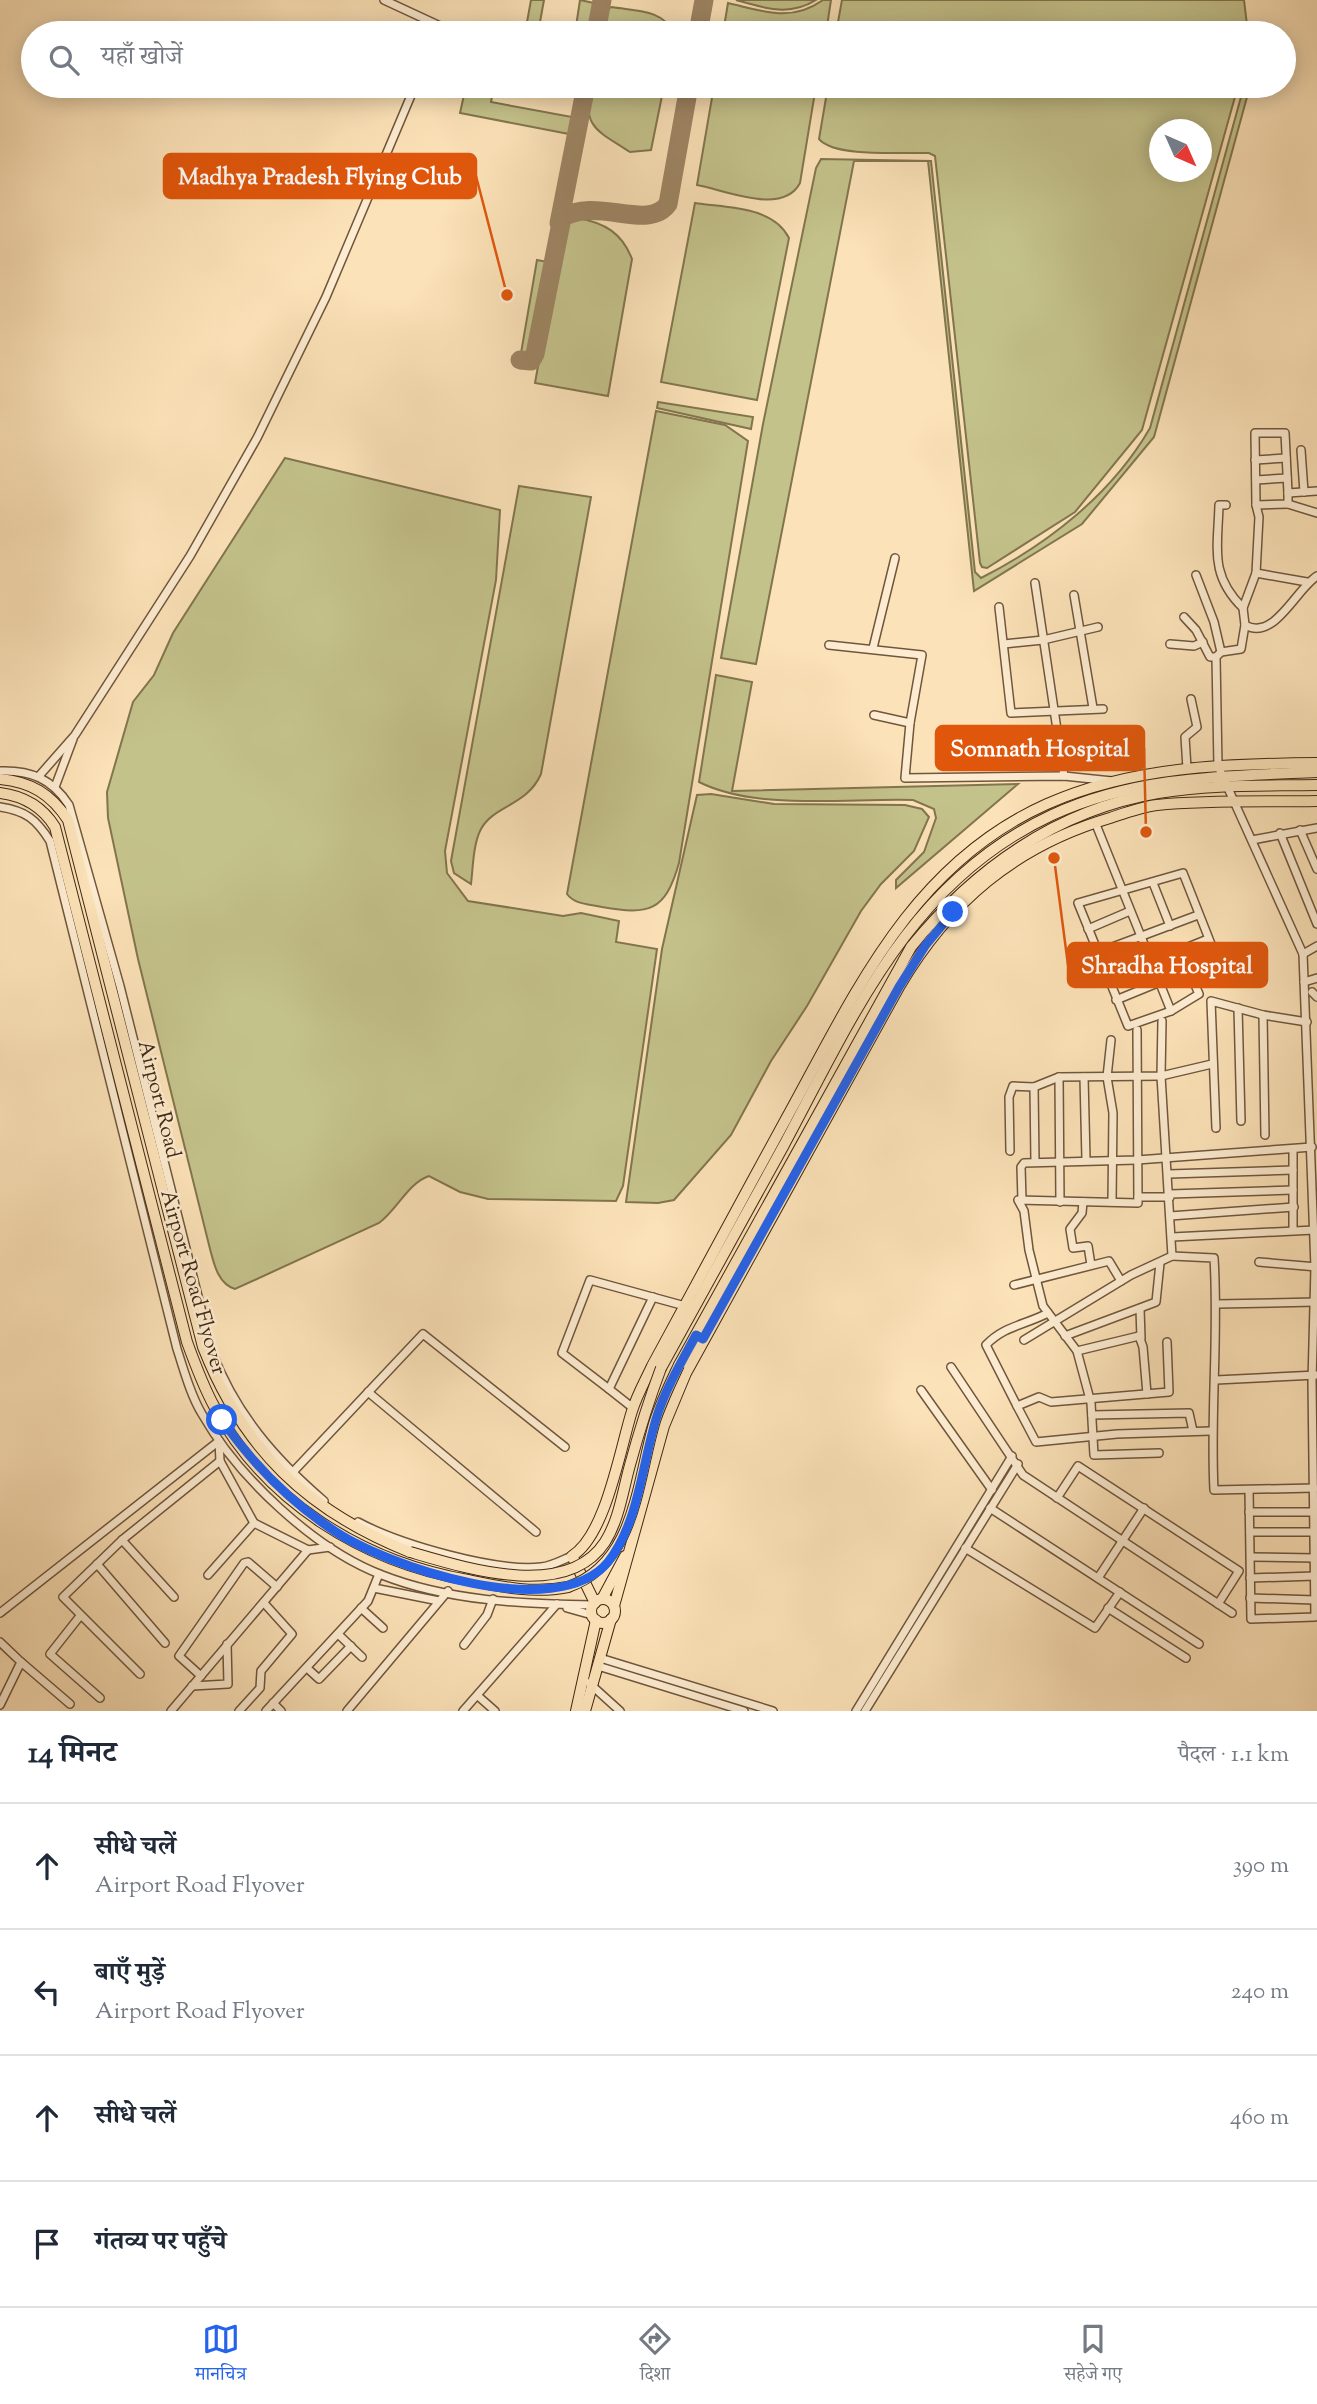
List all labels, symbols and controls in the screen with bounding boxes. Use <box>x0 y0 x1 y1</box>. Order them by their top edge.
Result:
search box <box>21 21 1296 98</box>
text: यहाँ खोजें <box>101 39 183 76</box>
icon: search <box>45 41 83 79</box>
north arrow <box>1149 119 1212 182</box>
callout: Madhya Pradesh Flying Club <box>164 154 476 198</box>
text: Madhya Pradesh Flying Club <box>178 162 462 195</box>
callout: Somnath Hospital <box>936 726 1144 770</box>
text: Somnath Hospital <box>950 734 1130 767</box>
route end <box>937 896 968 927</box>
callout: Shradha Hospital <box>1068 943 1267 987</box>
text: Shradha Hospital <box>1081 951 1253 984</box>
street label: Airport Road <box>129 1037 187 1162</box>
street label: Airport Road Flyover <box>151 1186 233 1379</box>
route start <box>206 1404 237 1435</box>
text: 14 मिनट <box>28 1733 117 1776</box>
text: पैदल · 1.1 km <box>1178 1739 1289 1772</box>
text: सीधे चलें <box>95 1829 176 1866</box>
icon: ahead <box>28 1847 66 1885</box>
text: 390 m <box>1233 1850 1289 1883</box>
text: Airport Road Flyover <box>95 1870 305 1903</box>
text: बाएँ मुड़ें <box>95 1955 165 1992</box>
icon: left <box>28 1973 66 2011</box>
text: 240 m <box>1231 1976 1289 2009</box>
text: Airport Road Flyover <box>95 1996 305 2029</box>
text: सीधे चलें <box>95 2098 176 2135</box>
icon: ahead <box>28 2099 66 2137</box>
text: 460 m <box>1230 2102 1289 2135</box>
text: गंतव्य पर पहुँचे <box>95 2224 226 2261</box>
icon: arrive <box>28 2225 66 2263</box>
tab: मानचित्र <box>195 2320 246 2392</box>
tab: दिशा <box>636 2320 674 2392</box>
tab: सहेजे गए <box>1064 2320 1122 2392</box>

